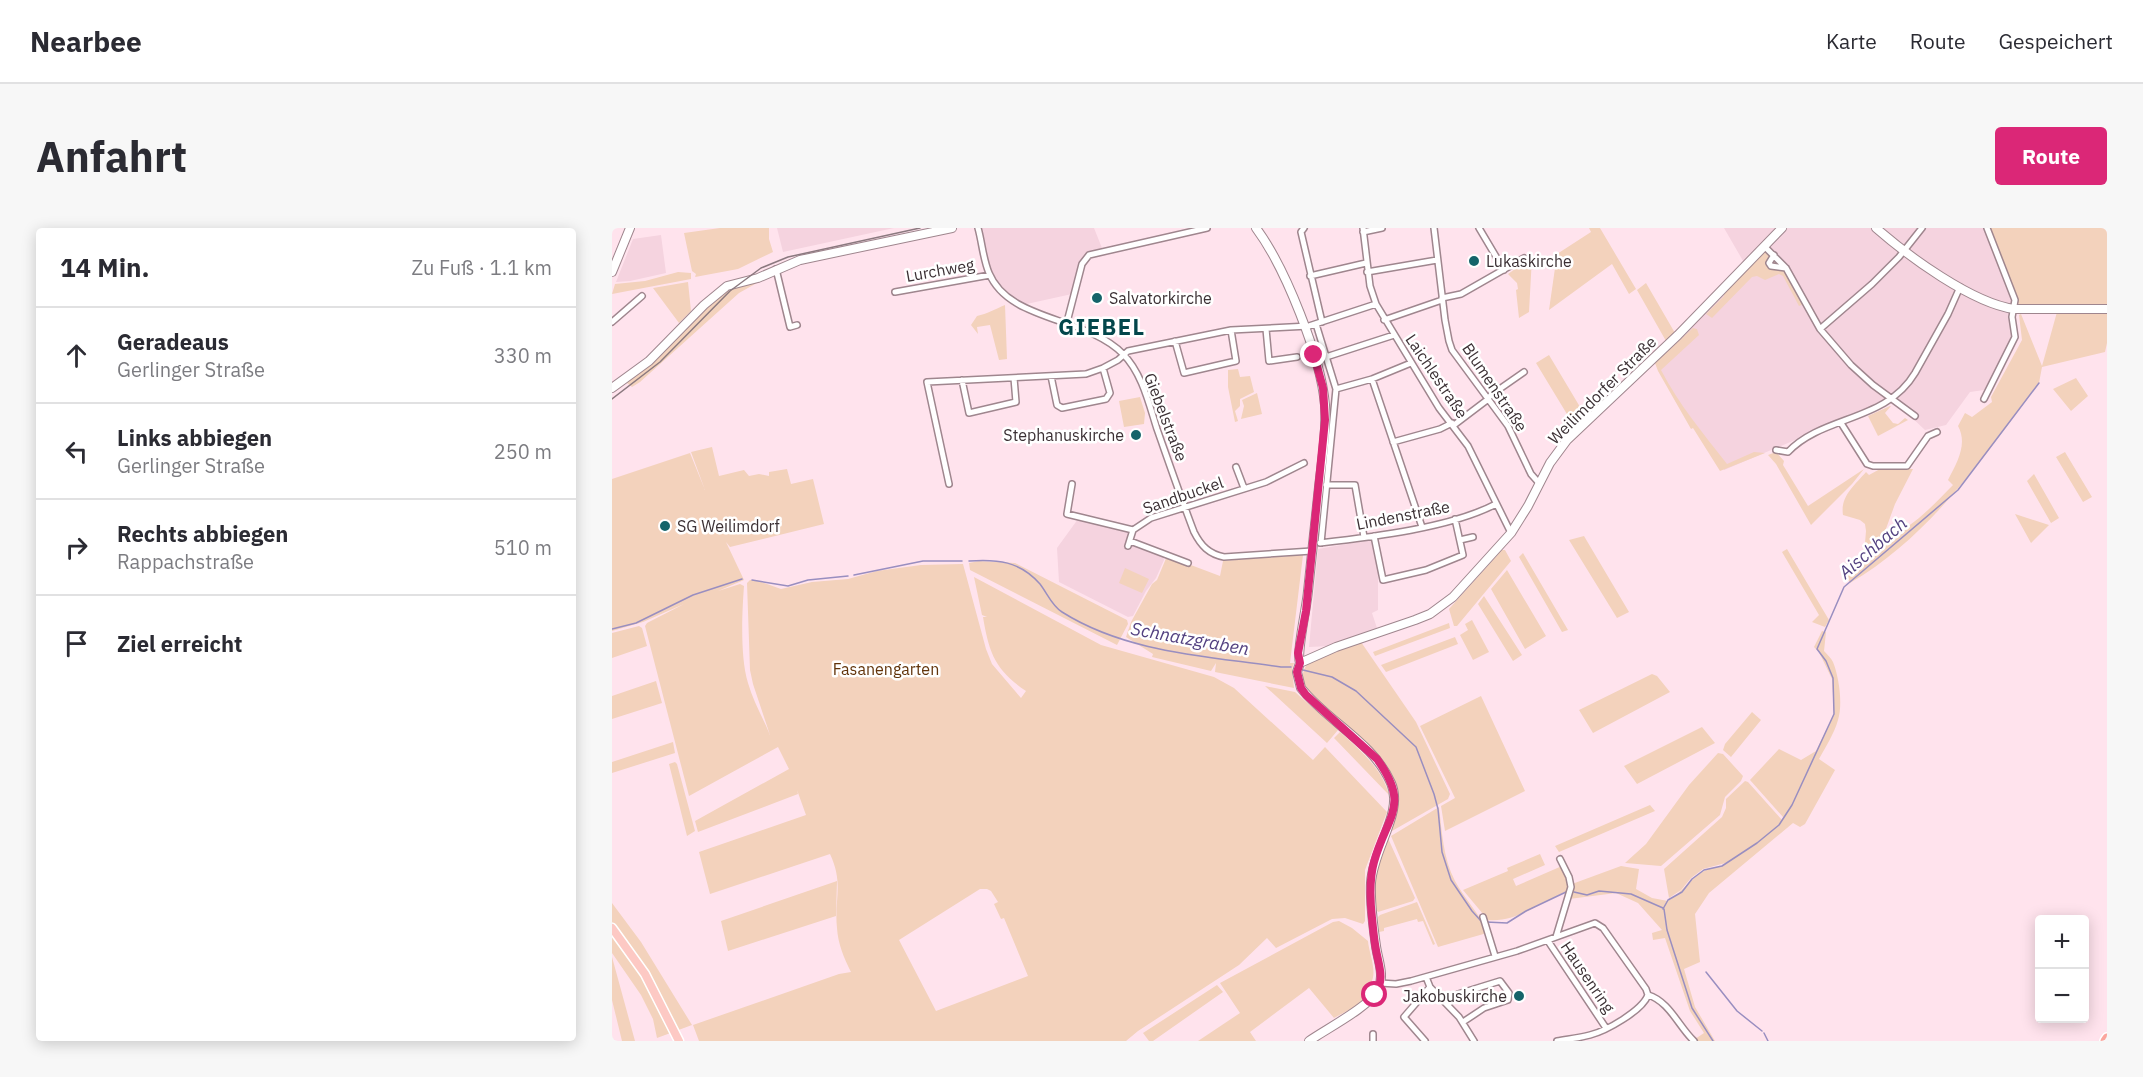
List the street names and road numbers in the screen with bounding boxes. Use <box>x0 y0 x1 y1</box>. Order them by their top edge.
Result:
street label: Lurchweg <box>904 254 976 286</box>
street label: Laichlestraße <box>1401 330 1473 422</box>
street label: Weilimdorfer Straße <box>1544 331 1661 448</box>
street label: Blumenstraße <box>1458 339 1532 435</box>
street label: Giebelstraße <box>1140 370 1192 464</box>
street label: Sandbuckel <box>1140 472 1226 518</box>
street label: Lindenstraße <box>1354 496 1452 534</box>
street label: Hausenring <box>1557 937 1620 1017</box>

